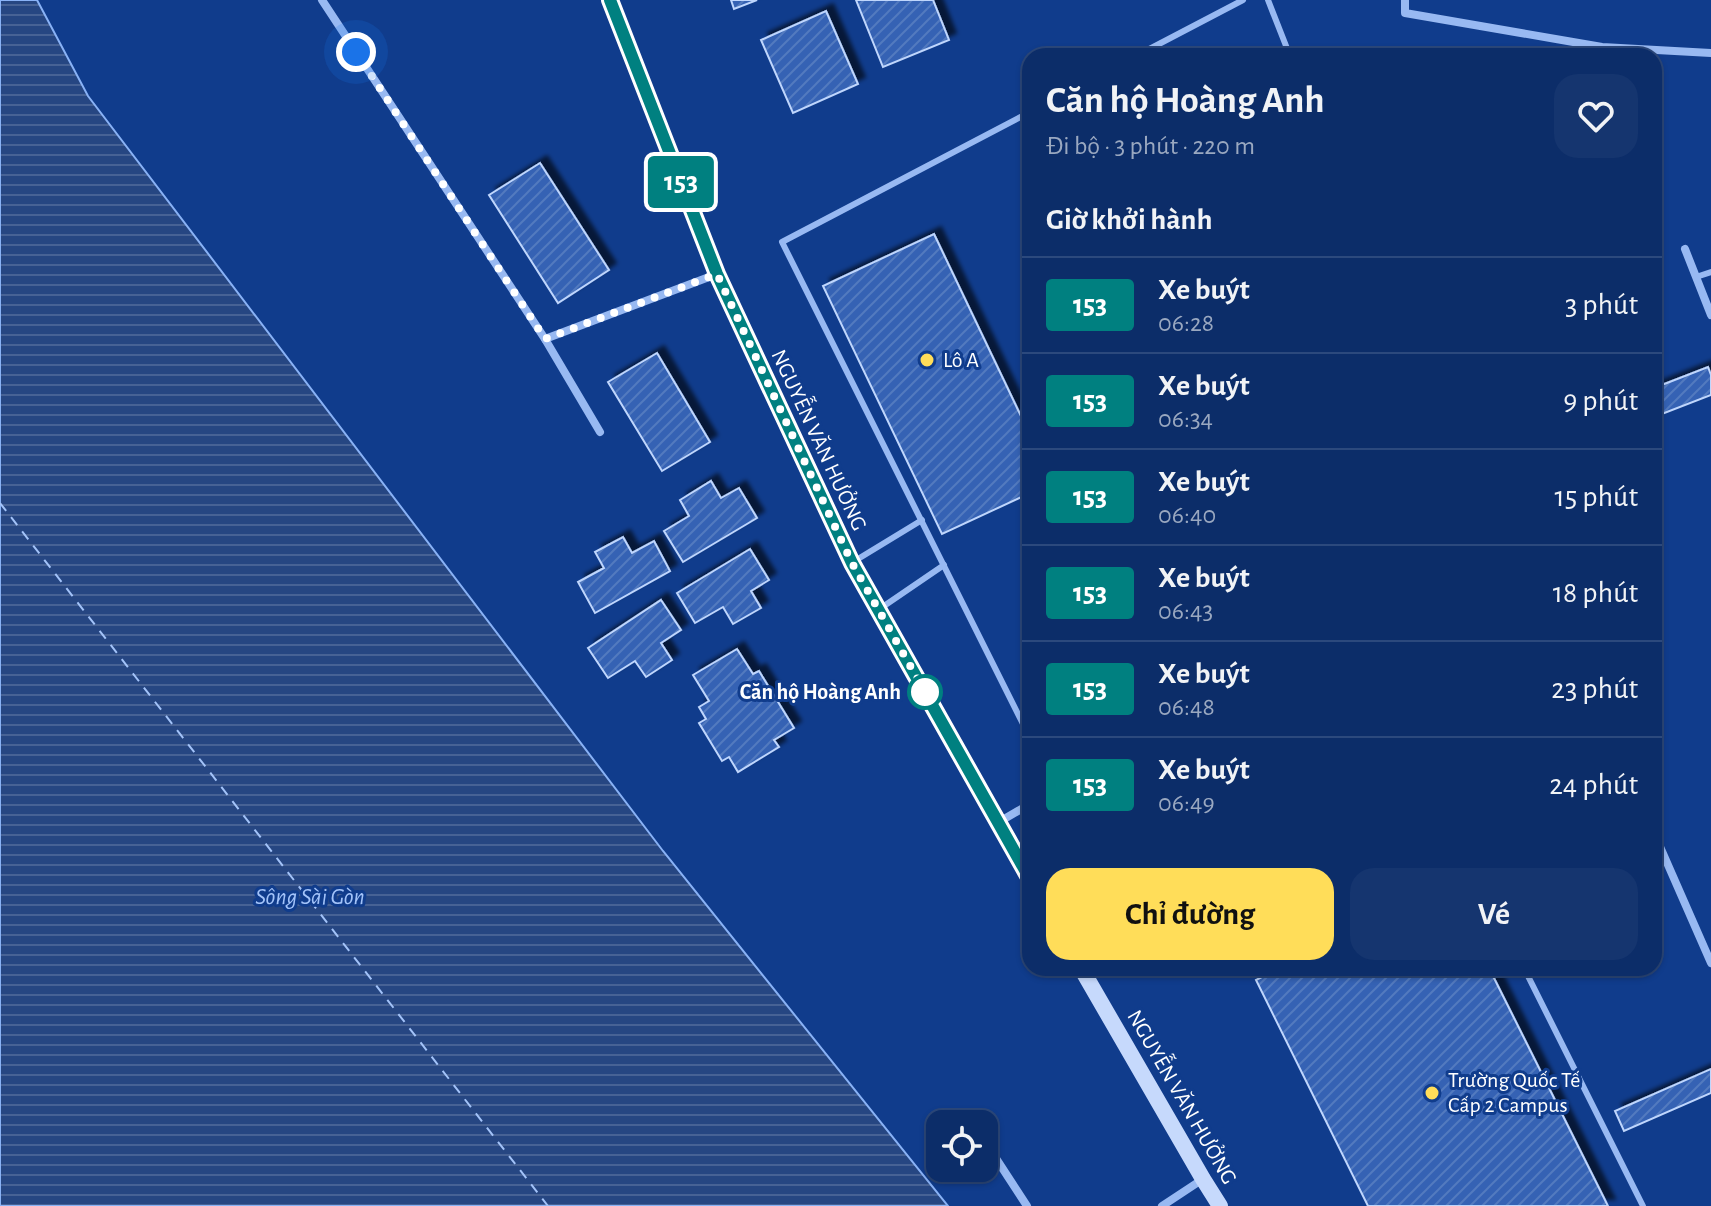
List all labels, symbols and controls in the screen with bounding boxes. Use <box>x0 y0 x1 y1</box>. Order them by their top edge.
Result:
your location <box>336 32 376 72</box>
button: heart <box>1554 74 1638 158</box>
text: Căn hộ Hoàng Anh <box>1046 82 1325 120</box>
text: Đi bộ · 3 phút · 220 m <box>1046 133 1255 159</box>
line badge: 153 <box>635 156 727 208</box>
text: 153 <box>664 168 698 196</box>
text: Giờ khởi hành <box>1046 205 1212 235</box>
text: Xe buýt <box>1158 275 1250 305</box>
text: 3 phút <box>1565 290 1638 320</box>
text: 153 <box>1073 291 1107 319</box>
text: 06:28 <box>1158 310 1214 336</box>
street label: NGUYỄN VĂN HƯỞNG <box>767 344 874 534</box>
place label: Lô A <box>943 349 979 371</box>
marker: Lô A <box>918 351 936 369</box>
text: Xe buýt <box>1158 371 1250 401</box>
text: 9 phút <box>1563 386 1638 416</box>
text: 153 <box>1073 387 1107 415</box>
text: 06:34 <box>1158 406 1213 432</box>
text: Xe buýt <box>1158 467 1250 497</box>
text: 15 phút <box>1554 482 1638 512</box>
text: 153 <box>1073 483 1107 511</box>
text: 06:40 <box>1158 502 1216 528</box>
text: Xe buýt <box>1158 563 1250 593</box>
text: 18 phút <box>1553 578 1638 608</box>
text: 153 <box>1073 579 1107 607</box>
text: 06:43 <box>1158 598 1213 624</box>
text: Xe buýt <box>1158 659 1250 689</box>
text: 23 phút <box>1551 674 1638 704</box>
marker: Căn hộ Hoàng Anh <box>908 675 942 709</box>
text: 153 <box>1073 675 1107 703</box>
place label: Căn hộ Hoàng Anh <box>740 681 901 703</box>
text: 06:48 <box>1158 694 1215 720</box>
text: Xe buýt <box>1158 755 1250 785</box>
text: 24 phút <box>1549 770 1638 800</box>
text: 153 <box>1073 771 1107 799</box>
text: 06:49 <box>1158 790 1215 816</box>
button: Chỉ đường <box>1046 868 1334 960</box>
button: Vé <box>1350 868 1638 960</box>
water label: Sông Sài Gòn <box>255 885 365 909</box>
street label: NGUYỄN VĂN HƯỞNG <box>1123 1004 1244 1188</box>
place label: Trường Quốc Tế Cấp 2 Campus <box>1448 1069 1580 1116</box>
marker: Trường Quốc Tế Cấp 2 Campus <box>1423 1084 1441 1102</box>
map controls <box>926 1110 998 1182</box>
button: locate <box>926 1110 998 1182</box>

